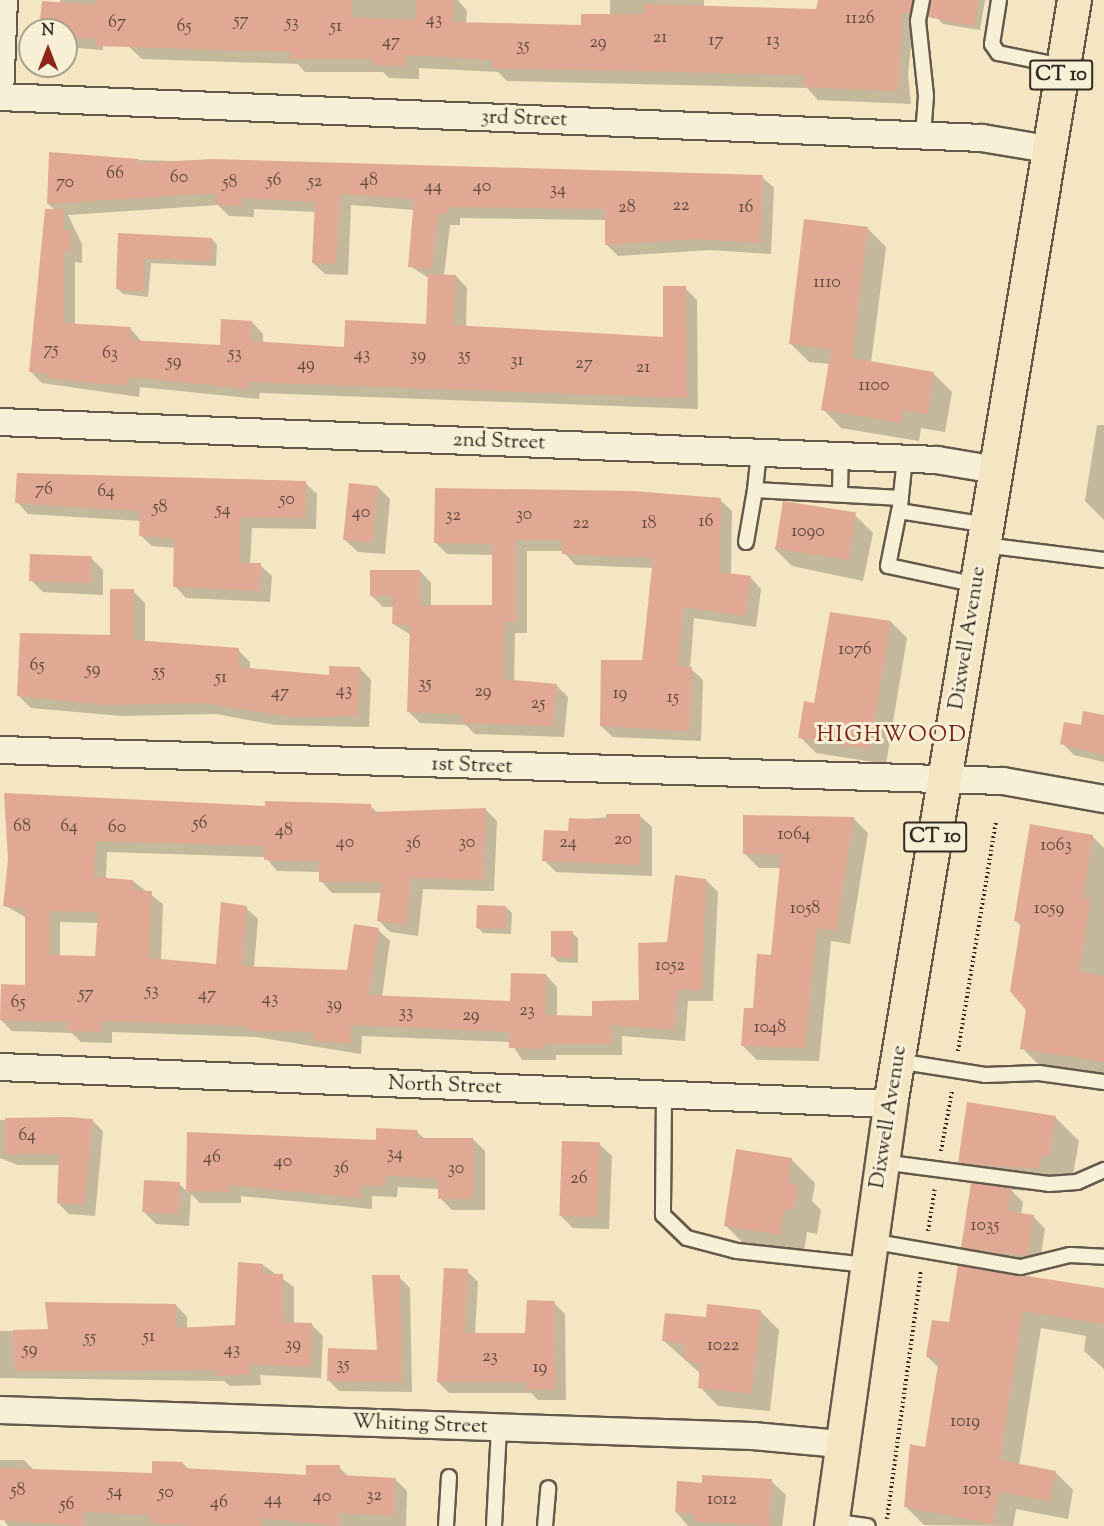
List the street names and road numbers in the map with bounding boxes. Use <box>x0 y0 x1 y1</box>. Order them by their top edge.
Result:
road number: CT 10 <box>1028 58 1094 92</box>
street label: 3rd Street <box>480 105 568 133</box>
street label: 2nd Street <box>452 428 546 456</box>
street label: Dixwell Avenue <box>944 565 992 711</box>
street label: 1st Street <box>431 752 513 780</box>
road number: CT 10 <box>902 820 968 854</box>
street label: Dixwell Avenue <box>865 1044 913 1190</box>
street label: North Street <box>388 1071 502 1101</box>
street label: Whiting Street <box>352 1410 488 1440</box>

